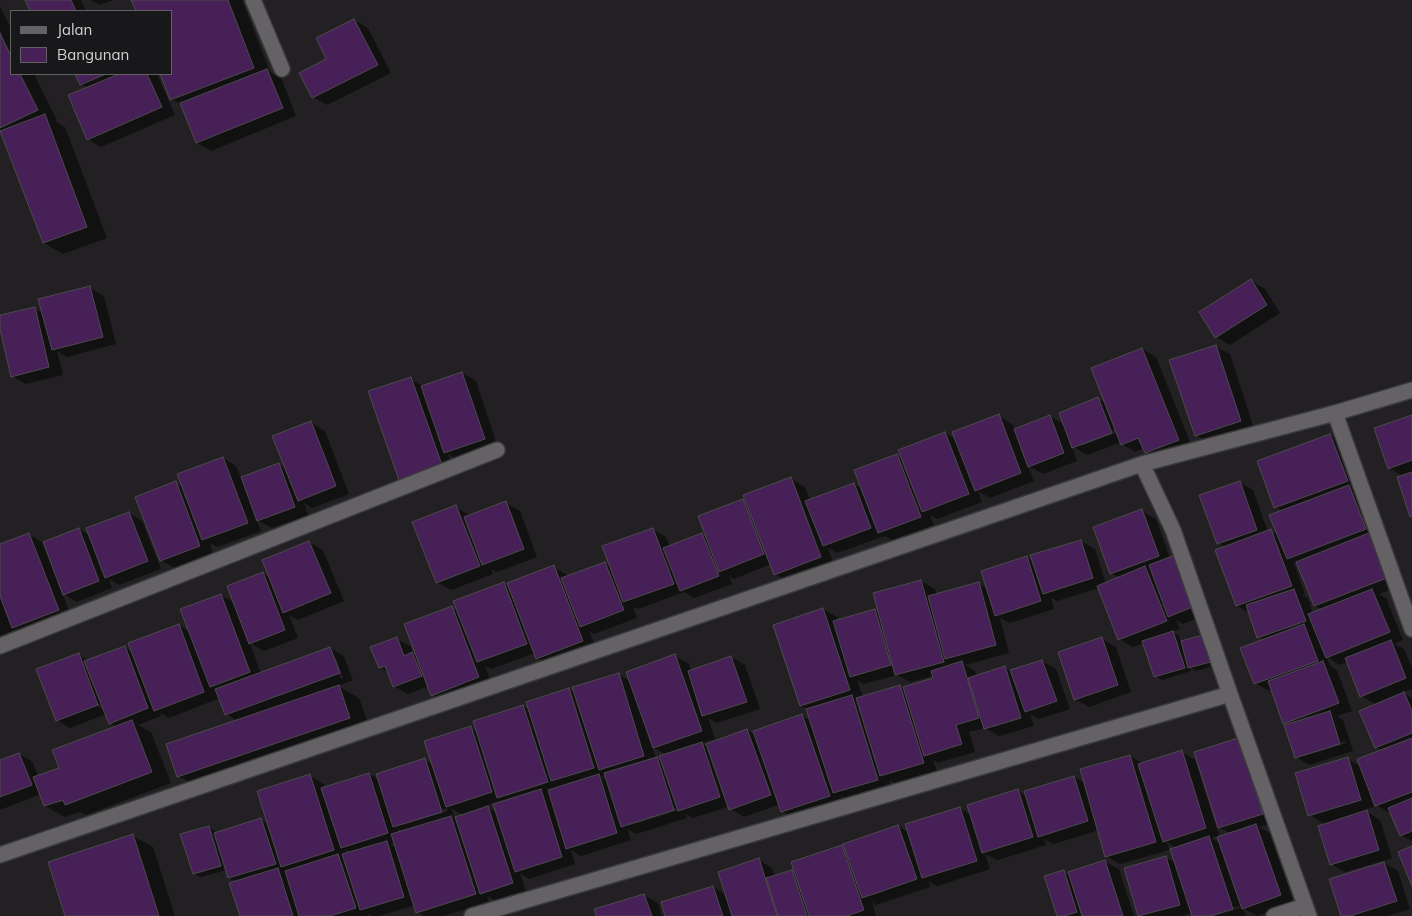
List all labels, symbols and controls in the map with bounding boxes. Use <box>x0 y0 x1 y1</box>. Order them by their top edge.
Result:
legend <box>10 10 172 75</box>
text: Jalan <box>57 20 92 39</box>
text: Bangunan <box>57 45 129 64</box>

